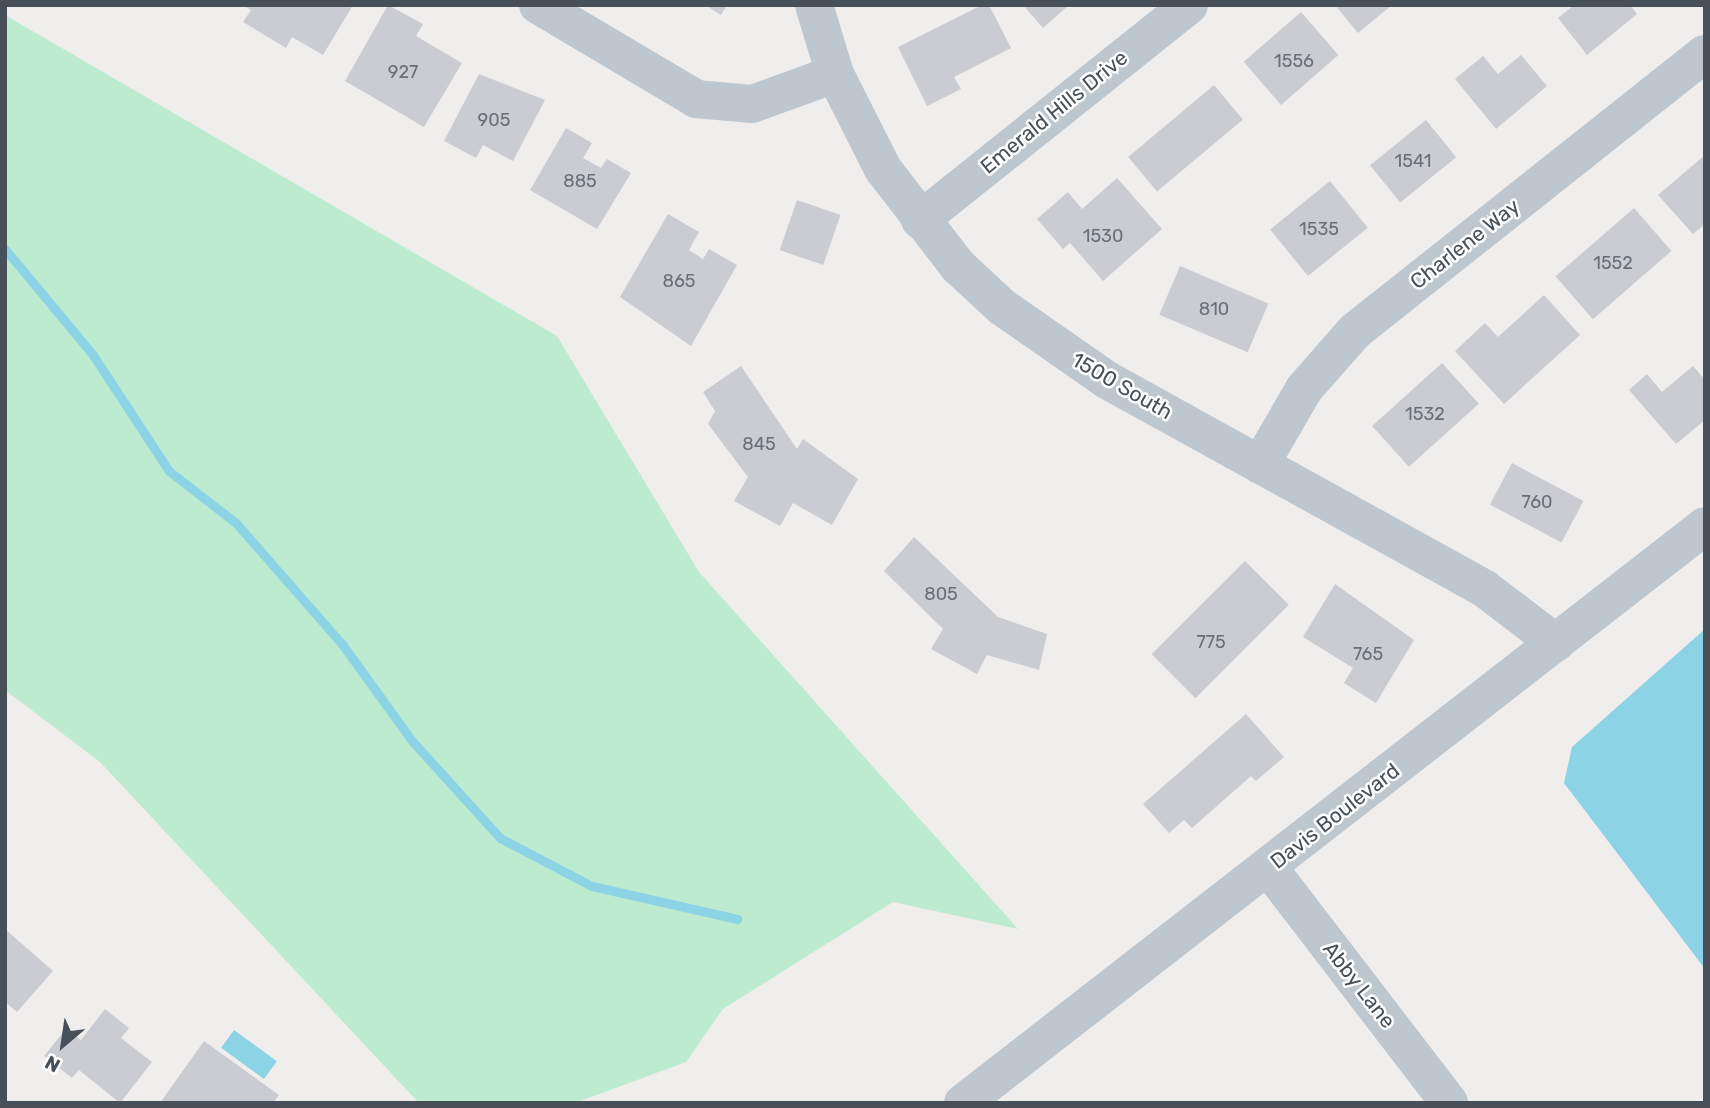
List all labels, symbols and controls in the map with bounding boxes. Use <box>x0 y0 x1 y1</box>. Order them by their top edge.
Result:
street label: Emerald Hills Drive <box>975 45 1133 179</box>
house number: 1556 <box>1274 50 1314 72</box>
house number: 927 <box>388 61 418 83</box>
house number: 905 <box>478 109 510 131</box>
house number: 1541 <box>1395 150 1431 172</box>
house number: 885 <box>563 170 597 192</box>
street label: Charlene Way <box>1405 193 1525 295</box>
house number: 1535 <box>1299 218 1339 240</box>
house number: 1530 <box>1083 225 1123 247</box>
house number: 1552 <box>1593 252 1633 274</box>
house number: 865 <box>663 270 695 292</box>
house number: 810 <box>1199 298 1229 320</box>
street label: 1500 South <box>1067 347 1177 425</box>
house number: 1532 <box>1405 403 1445 425</box>
house number: 845 <box>742 433 776 455</box>
house number: 760 <box>1522 491 1552 513</box>
house number: 805 <box>924 583 958 605</box>
house number: 775 <box>1196 631 1226 653</box>
house number: 765 <box>1353 643 1383 665</box>
street label: Davis Boulevard <box>1266 758 1404 874</box>
street label: Abby Lane <box>1317 937 1401 1033</box>
north arrow <box>28 1010 98 1080</box>
text: N <box>41 1050 64 1077</box>

